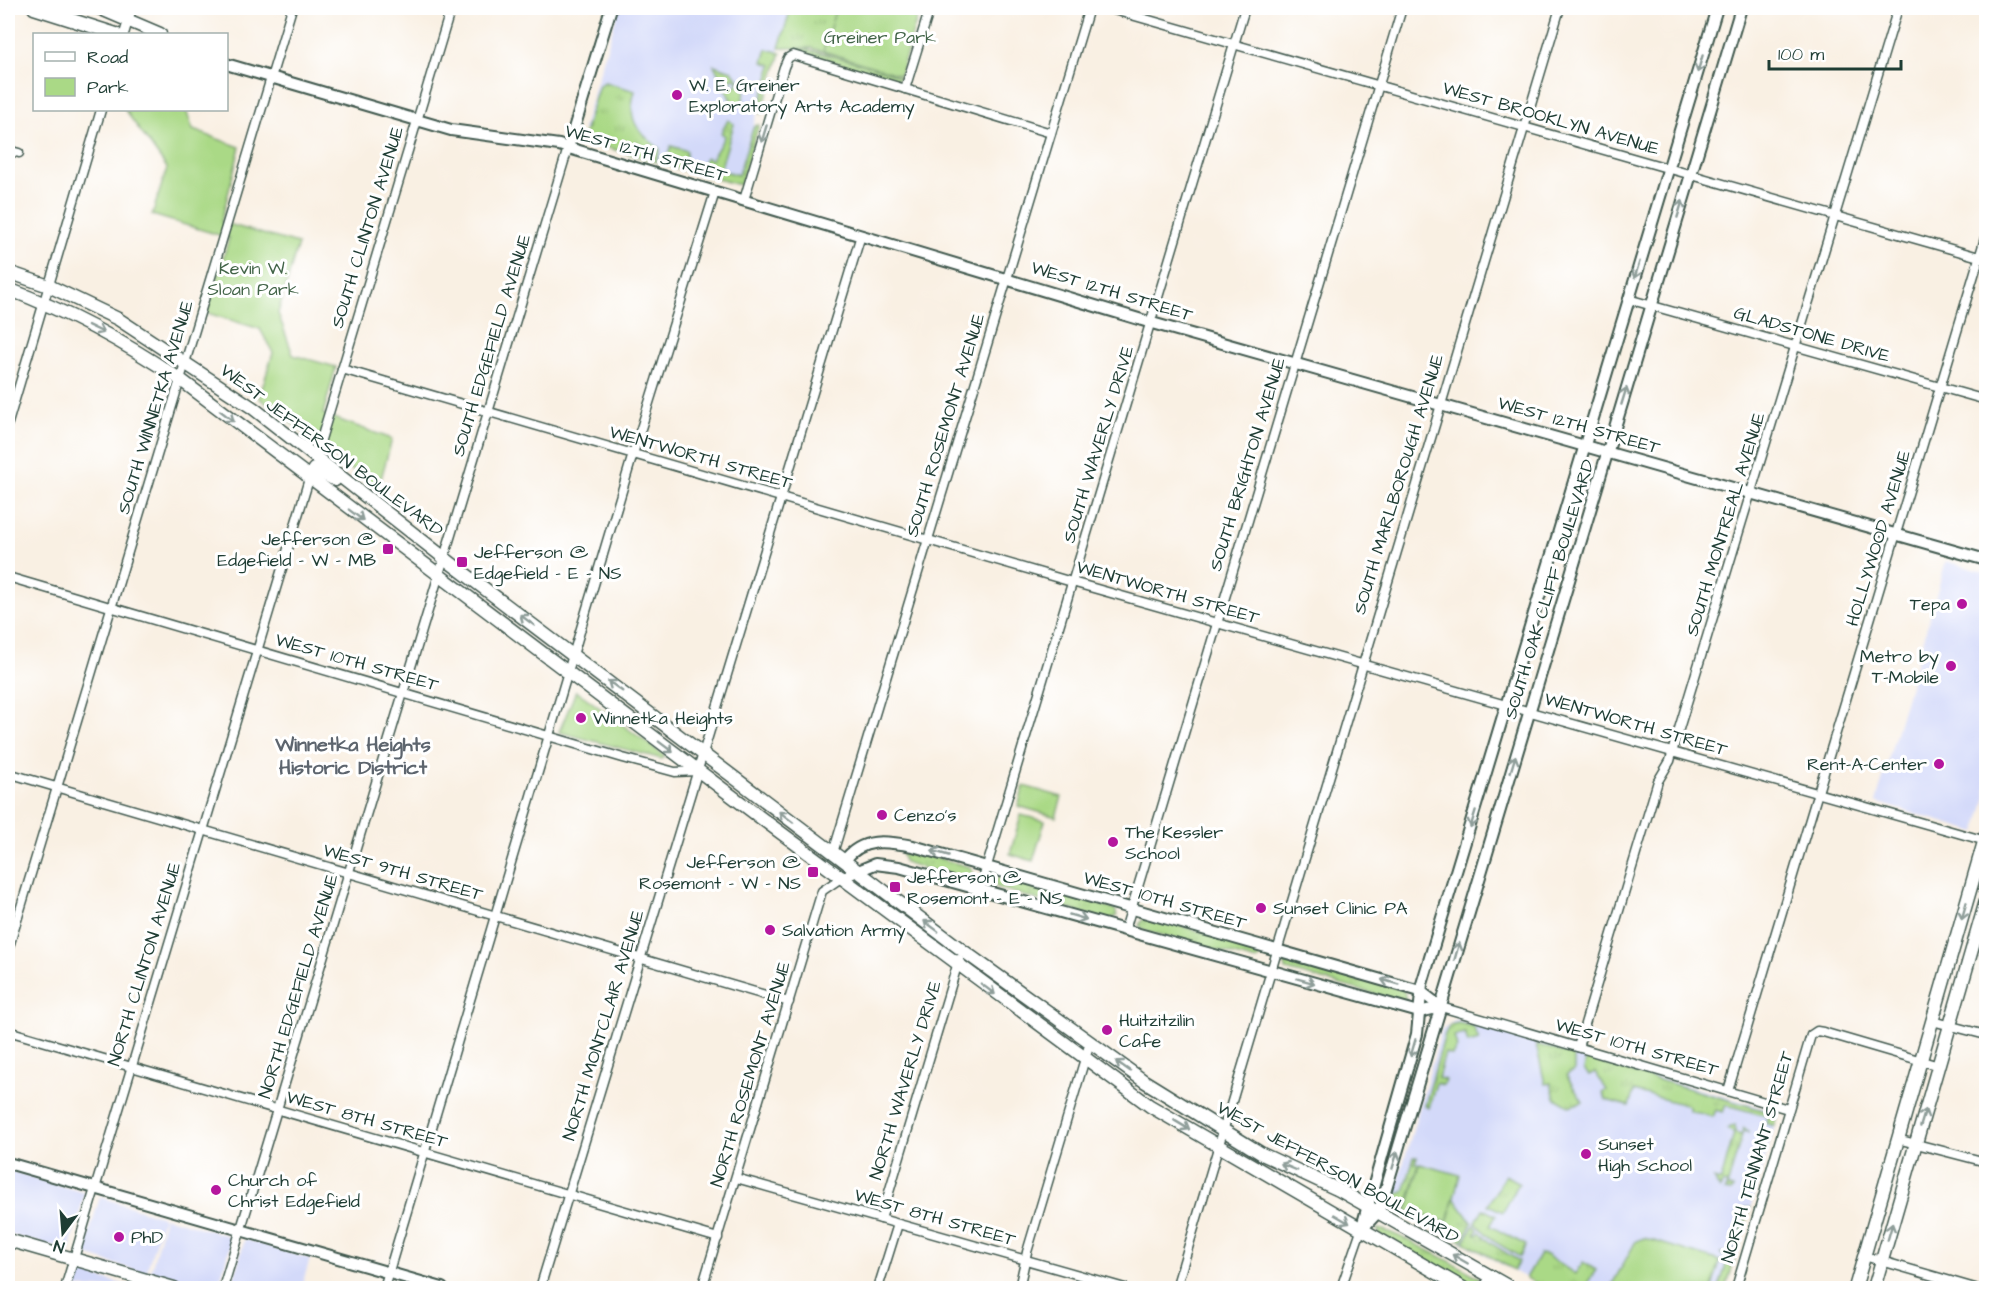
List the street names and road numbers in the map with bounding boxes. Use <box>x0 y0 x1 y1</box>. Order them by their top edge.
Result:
street label: WEST BROOKLYN AVENUE <box>1440 76 1662 162</box>
street label: WEST 12TH STREET <box>562 118 731 189</box>
street label: SOUTH CLINTON AVENUE <box>325 123 410 331</box>
street label: SOUTH EDGEFIELD AVENUE <box>446 231 537 459</box>
street label: WEST 12TH STREET <box>1028 255 1196 328</box>
street label: SOUTH WINNETKA AVENUE <box>111 297 200 517</box>
street label: GLADSTONE DRIVE <box>1731 300 1893 369</box>
street label: SOUTH ROSEMONT AVENUE <box>900 310 991 540</box>
street label: SOUTH WAVERLY DRIVE <box>1057 342 1140 546</box>
street label: SOUTH MARLBOROUGH AVENUE <box>1347 351 1450 617</box>
street label: SOUTH BRIGHTON AVENUE <box>1203 354 1292 574</box>
street label: WEST JEFFERSON BOULEVARD <box>215 358 449 543</box>
street label: WEST 12TH STREET <box>1495 390 1664 461</box>
street label: SOUTH MONTREAL AVENUE <box>1680 409 1772 639</box>
street label: WENTWORTH STREET <box>606 419 796 496</box>
street label: HOLLYWOOD AVENUE <box>1840 447 1917 629</box>
street label: SOUTH OAK CLIFF BOULEVARD <box>1498 456 1601 722</box>
street label: WENTWORTH STREET <box>1073 554 1263 631</box>
street label: WEST 10TH STREET <box>272 627 442 698</box>
street label: WENTWORTH STREET <box>1541 686 1731 763</box>
street label: WEST 9TH STREET <box>320 838 486 907</box>
street label: NORTH CLINTON AVENUE <box>102 859 188 1069</box>
street label: WEST 10TH STREET <box>1080 865 1250 936</box>
street label: NORTH EDGEFIELD AVENUE <box>252 870 345 1102</box>
street label: NORTH MONTCLAIR AVENUE <box>556 906 651 1144</box>
street label: NORTH ROSEMONT AVENUE <box>704 958 797 1190</box>
street label: NORTH WAVERLY DRIVE <box>863 977 948 1183</box>
street label: WEST 10TH STREET <box>1552 1012 1722 1083</box>
street label: NORTH TENNANT STREET <box>1715 1048 1800 1266</box>
street label: WEST 8TH STREET <box>283 1084 451 1155</box>
street label: WEST JEFFERSON BOULEVARD <box>1212 1095 1464 1250</box>
street label: WEST 8TH STREET <box>851 1182 1019 1253</box>

